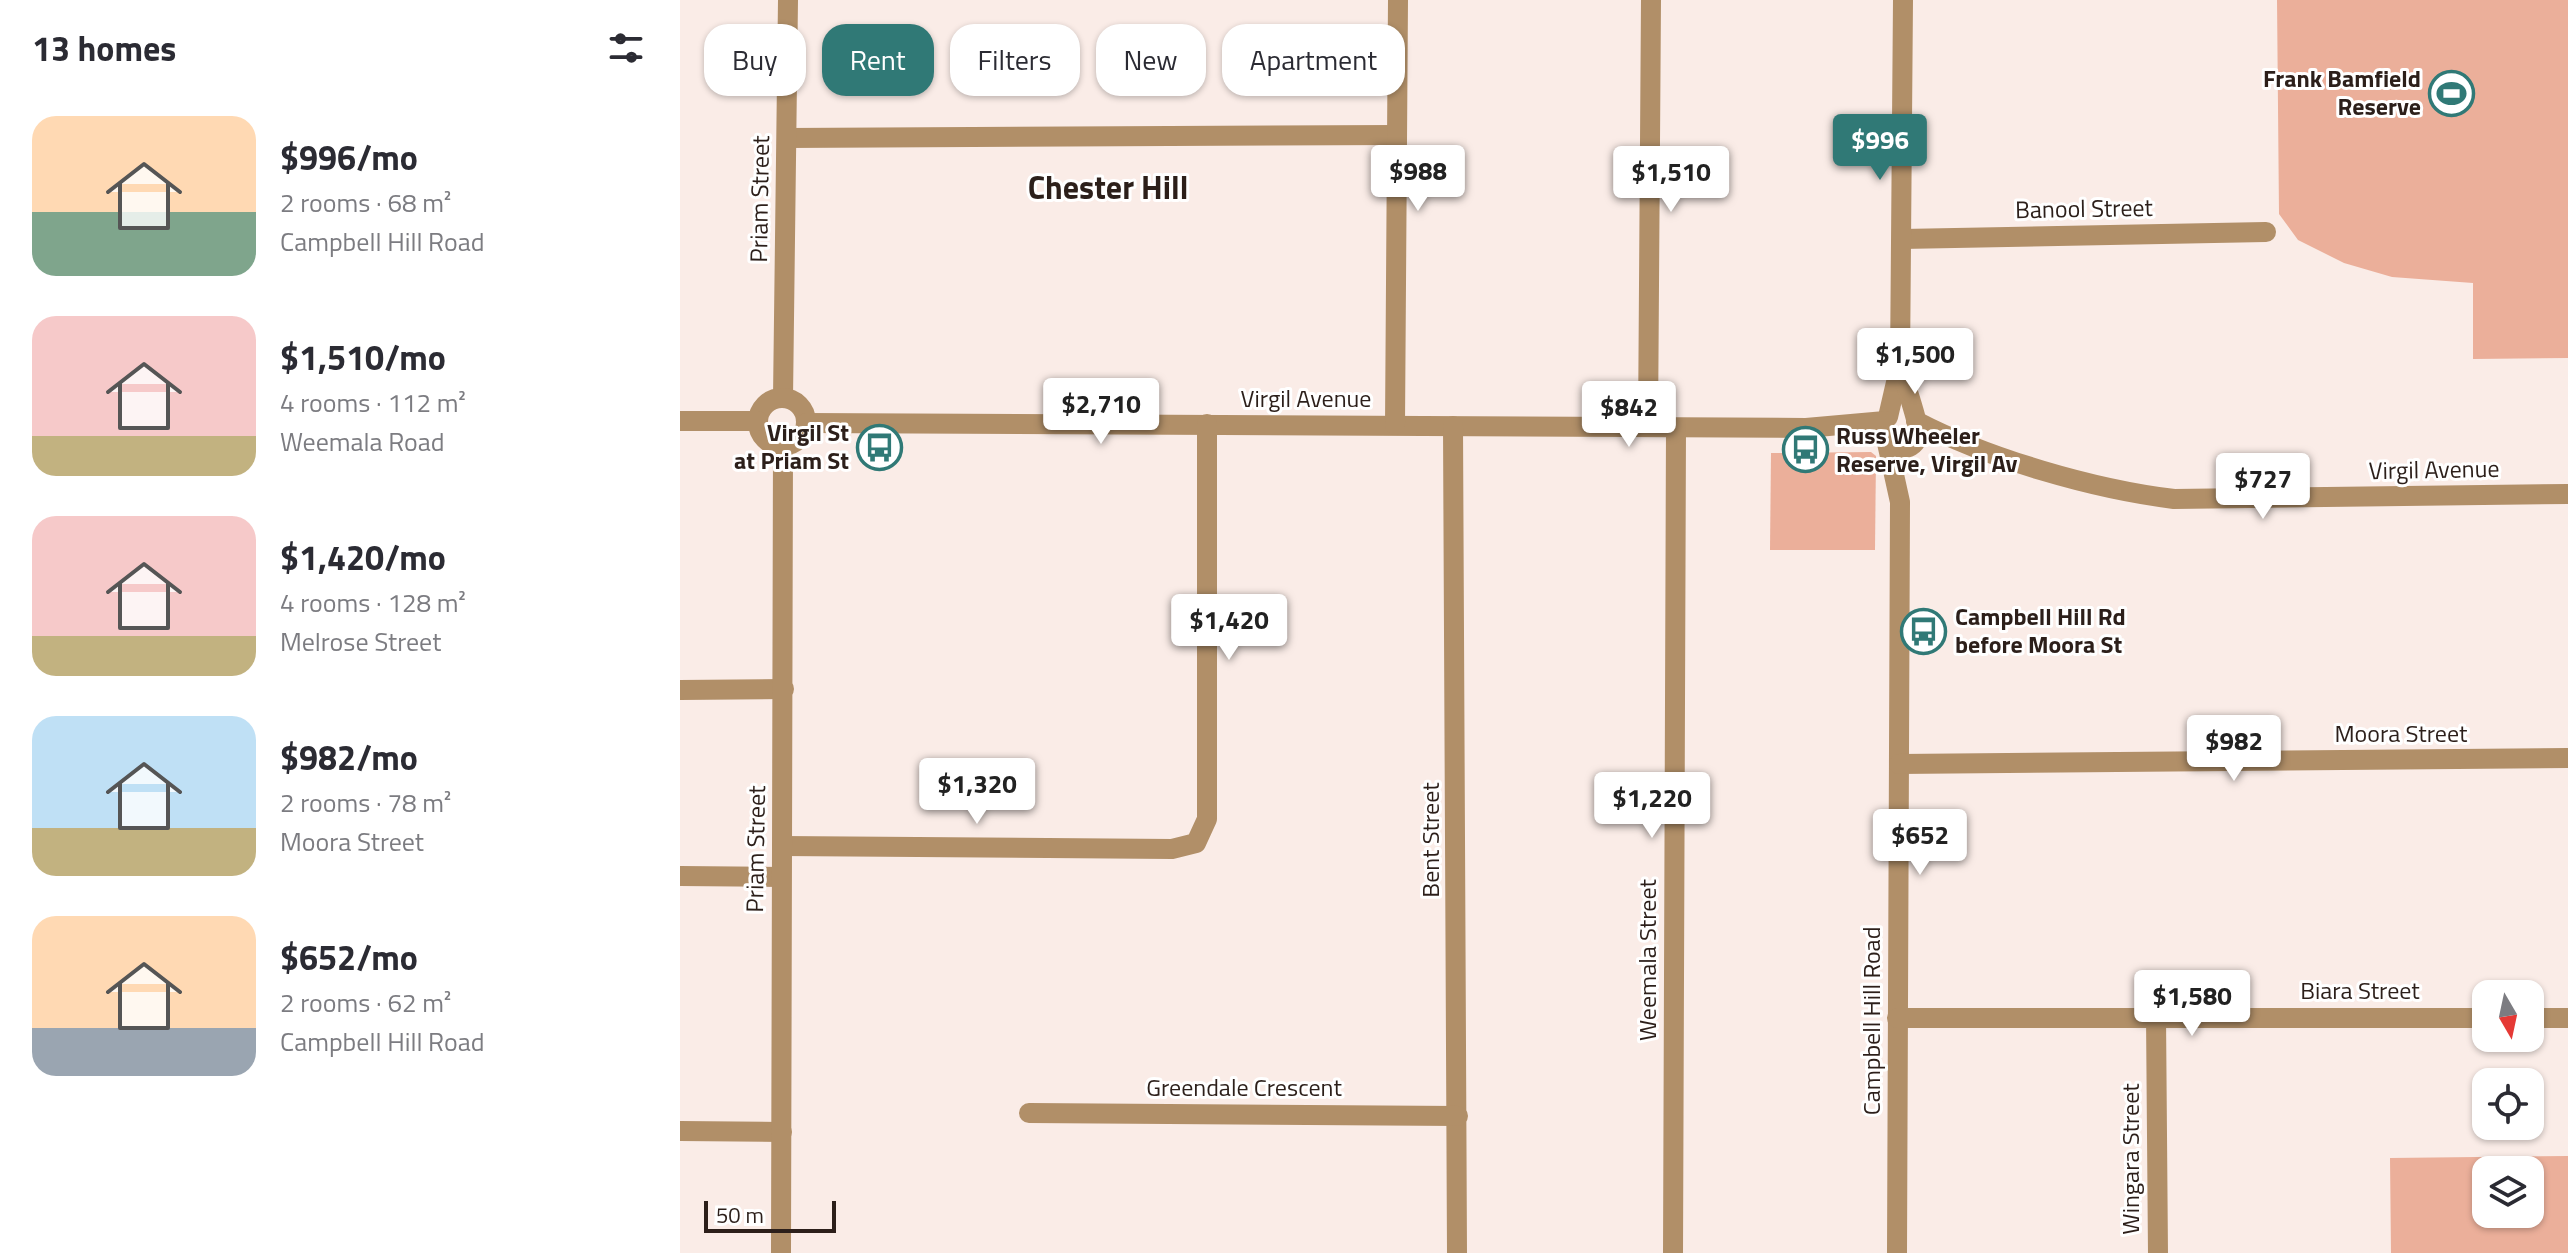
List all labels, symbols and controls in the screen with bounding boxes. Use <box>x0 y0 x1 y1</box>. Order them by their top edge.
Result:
text: 13 homes <box>32 22 176 74</box>
chip: Buy <box>704 24 806 96</box>
chip: Rent <box>822 24 934 96</box>
chip: Filters <box>950 24 1080 96</box>
chip: New <box>1096 24 1206 96</box>
chip: Apartment <box>1222 24 1405 96</box>
icon: filters <box>604 26 648 70</box>
place label: Frank Bamfield Reserve <box>2263 60 2421 124</box>
sports icon: Frank Bamfield Reserve <box>2428 69 2476 117</box>
pin: $996 <box>1833 114 1927 182</box>
text: $996 <box>1851 120 1909 159</box>
text: $996/mo <box>280 131 418 183</box>
street label: Priam Street <box>740 135 778 263</box>
pin: $988 <box>1371 145 1465 213</box>
pin: $1,510 <box>1606 146 1736 214</box>
icon: home <box>96 148 192 244</box>
text: $988 <box>1389 151 1447 190</box>
text: $1,510 <box>1631 152 1711 191</box>
district label: Chester Hill <box>1028 163 1188 211</box>
text: 2 rooms · 68 m² <box>280 183 451 222</box>
street label: Banool Street <box>2015 189 2154 227</box>
text: Campbell Hill Road <box>280 222 484 261</box>
pin: $1,500 <box>1850 328 1980 396</box>
text: $1,510/mo <box>280 331 446 383</box>
text: $1,500 <box>1875 334 1955 373</box>
icon: home <box>96 348 192 444</box>
pin: $2,710 <box>1036 378 1166 446</box>
street label: Virgil Avenue <box>1241 380 1371 416</box>
pin: $842 <box>1582 381 1676 449</box>
text: 4 rooms · 112 m² <box>280 383 466 422</box>
text: $2,710 <box>1061 384 1141 423</box>
text: $842 <box>1600 387 1658 426</box>
place label: Virgil St at Priam St <box>734 414 849 478</box>
place label: Russ Wheeler Reserve, Virgil Av <box>1836 417 2018 481</box>
text: Weemala Road <box>280 422 445 461</box>
bus stop icon: Virgil St at Priam St <box>856 423 904 471</box>
bus stop icon: Russ Wheeler Reserve, Virgil Av <box>1781 426 1829 474</box>
street label: Virgil Avenue <box>2368 450 2500 488</box>
pin: $727 <box>2216 453 2310 521</box>
text: $727 <box>2234 459 2292 498</box>
text: $1,420/mo <box>280 531 446 583</box>
icon: home <box>96 548 192 644</box>
text: 4 rooms · 128 m² <box>280 583 466 622</box>
pin: $1,420 <box>1164 594 1294 662</box>
place label: Campbell Hill Rd before Moora St <box>1955 598 2126 662</box>
text: $1,420 <box>1189 600 1269 639</box>
bus stop icon: Campbell Hill Rd before Moora St <box>1900 607 1948 655</box>
text: Melrose Street <box>280 622 441 661</box>
pin: $982 <box>2187 715 2281 783</box>
street label: Moora Street <box>2335 715 2468 751</box>
text: $982 <box>2205 721 2263 760</box>
text: $982/mo <box>280 731 418 783</box>
icon: home <box>96 748 192 844</box>
pin: $1,320 <box>912 758 1042 826</box>
text: $1,320 <box>937 764 1017 803</box>
pin: $1,220 <box>1587 772 1717 840</box>
text: $1,220 <box>1612 778 1692 817</box>
street label: Bent Street <box>1412 782 1448 898</box>
text: 2 rooms · 78 m² <box>280 783 451 822</box>
street label: Priam Street <box>736 785 774 913</box>
pin: $652 <box>1873 809 1967 877</box>
text: $652 <box>1891 815 1949 854</box>
text: Moora Street <box>280 822 424 861</box>
street label: Weemala Street <box>1629 879 1665 1041</box>
street label: Campbell Hill Road <box>1853 927 1889 1115</box>
text: $652/mo <box>280 931 418 983</box>
icon: home <box>96 948 192 1044</box>
pin: $1,580 <box>2127 970 2257 1038</box>
street label: Biara Street <box>2300 972 2420 1008</box>
text: $1,580 <box>2152 976 2232 1015</box>
north arrow <box>2472 980 2544 1052</box>
map controls <box>2472 980 2544 1228</box>
text: 2 rooms · 62 m² <box>280 983 451 1022</box>
text: Campbell Hill Road <box>280 1022 484 1061</box>
button: locate <box>2472 1068 2544 1140</box>
street label: Greendale Crescent <box>1146 1069 1342 1105</box>
street label: Wingara Street <box>2112 1083 2148 1235</box>
button: layers <box>2472 1156 2544 1228</box>
scale bar <box>704 1197 836 1233</box>
text: 50 m <box>716 1198 764 1232</box>

